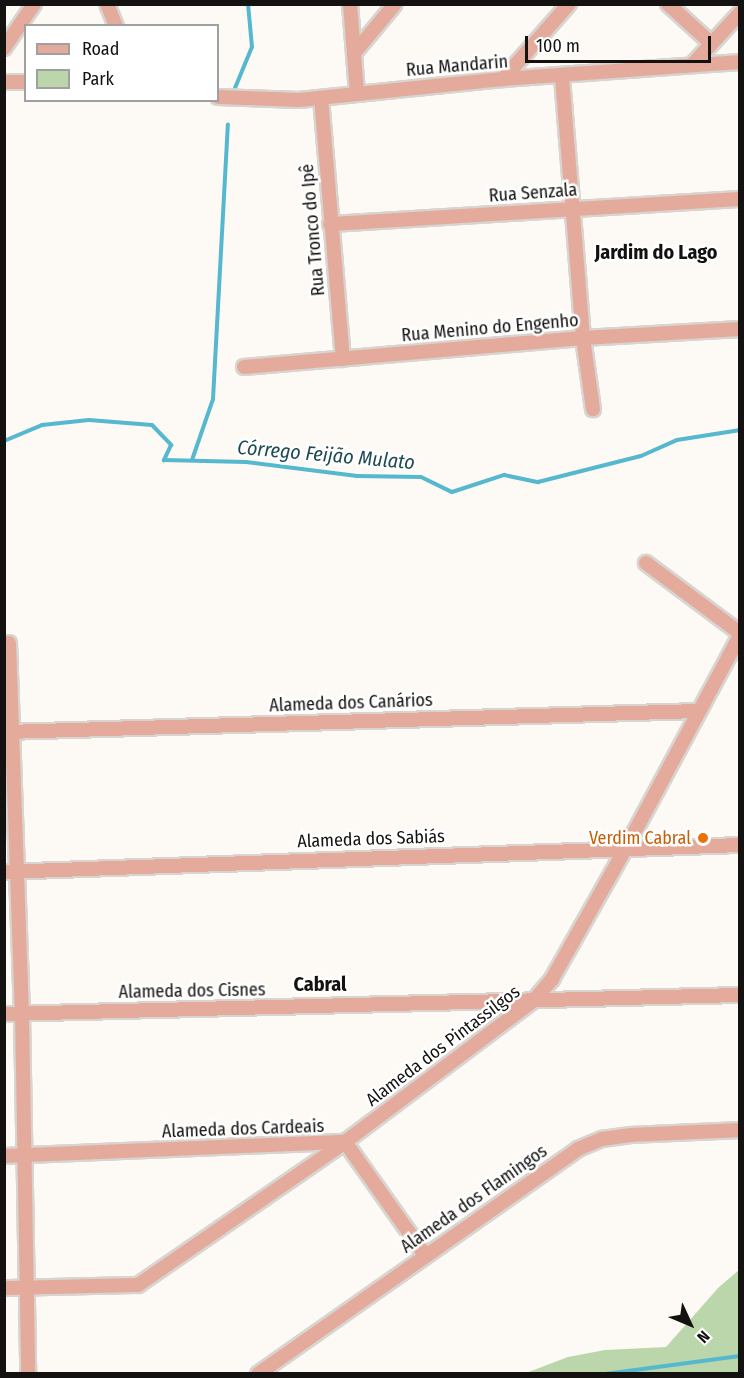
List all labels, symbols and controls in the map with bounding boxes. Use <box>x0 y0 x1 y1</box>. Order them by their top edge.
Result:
legend <box>24 24 219 102</box>
scale bar <box>528 24 714 62</box>
text: 100 m <box>536 35 580 57</box>
text: Road <box>82 38 119 60</box>
street label: Rua Mandarin <box>405 51 509 81</box>
text: Park <box>82 68 114 90</box>
street label: Rua Tronco do Ipê <box>296 163 330 297</box>
street label: Rua Senzala <box>488 179 578 207</box>
district label: Jardim do Lago <box>595 240 717 264</box>
street label: Rua Menino do Engenho <box>401 309 579 347</box>
water label: Córrego Feijão Mulato <box>236 435 416 475</box>
street label: Alameda dos Canários <box>269 689 433 717</box>
street label: Alameda dos Sabiás <box>297 826 445 852</box>
place label: Verdim Cabral <box>589 827 691 849</box>
marker: Verdim Cabral <box>696 831 710 845</box>
district label: Cabral <box>293 972 347 996</box>
street label: Alameda dos Cisnes <box>118 979 266 1003</box>
street label: Alameda dos Pintassilgos <box>362 981 524 1111</box>
street label: Alameda dos Cardeais <box>161 1115 325 1143</box>
street label: Alameda dos Flamingos <box>397 1140 551 1258</box>
north arrow <box>660 1294 720 1354</box>
text: N <box>693 1327 713 1347</box>

